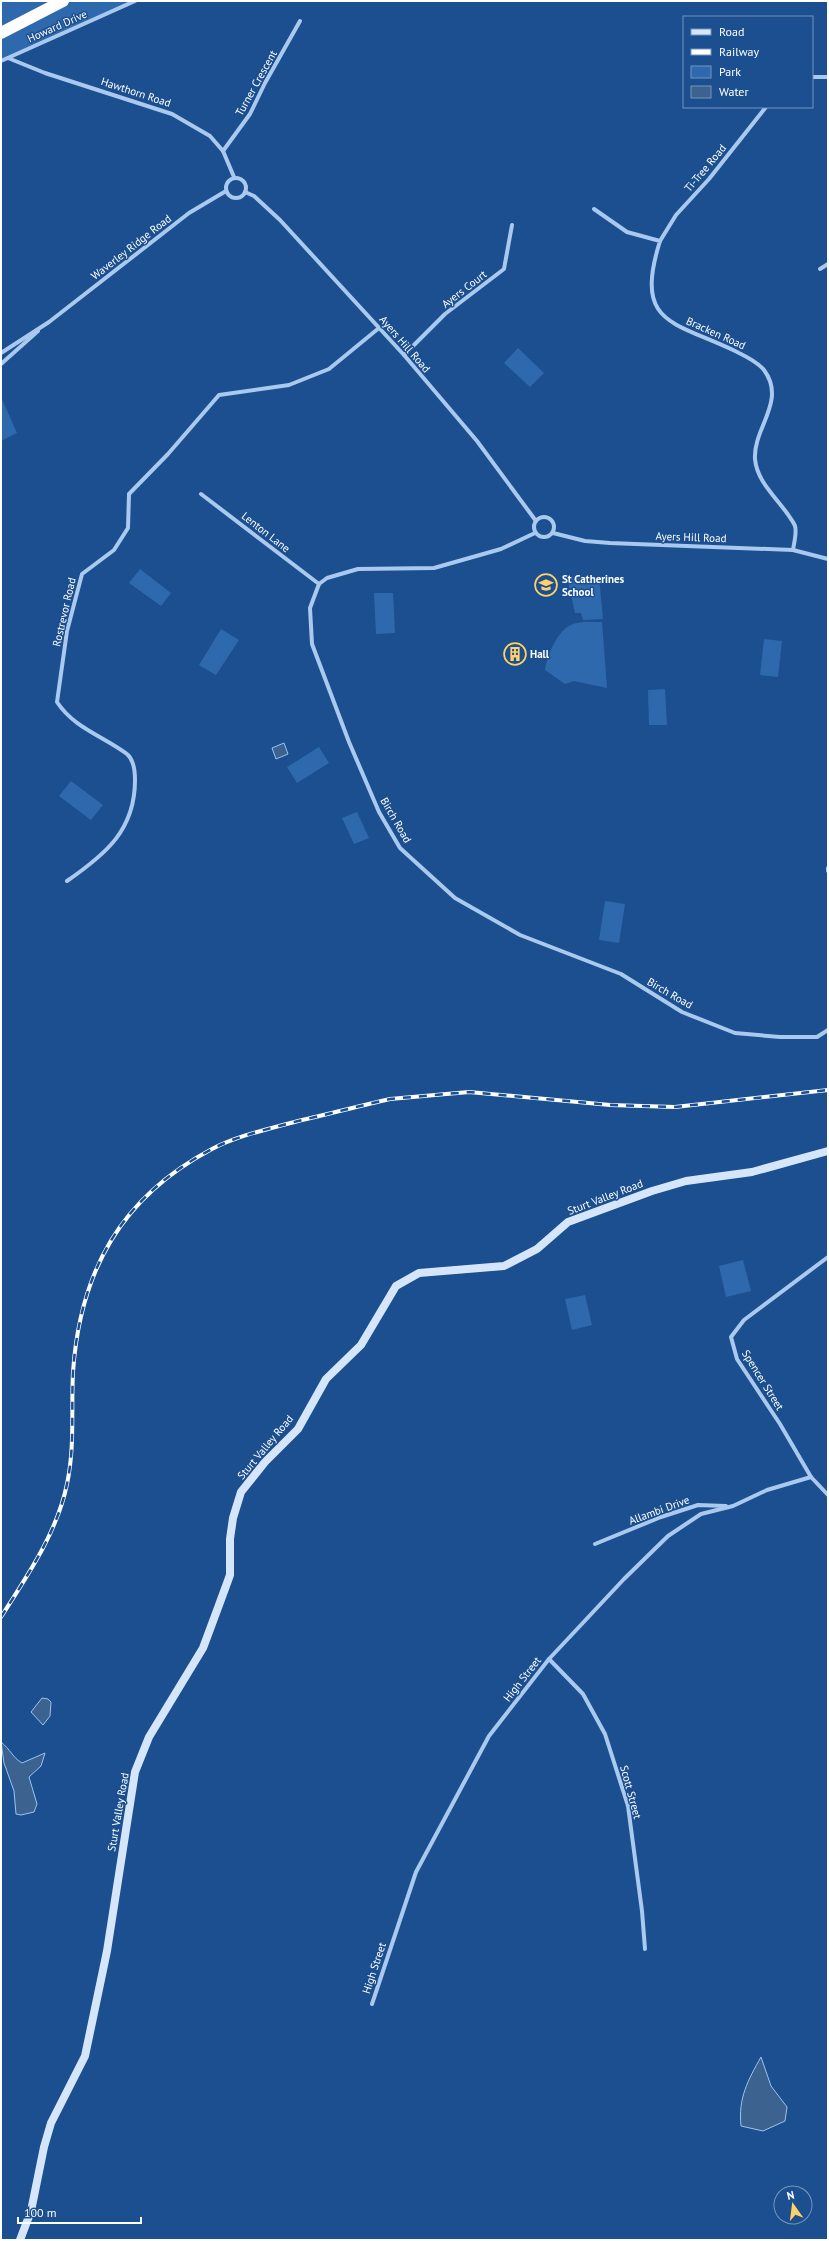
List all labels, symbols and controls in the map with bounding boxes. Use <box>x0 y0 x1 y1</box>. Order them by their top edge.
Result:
street label: Howard Drive <box>25 6 89 45</box>
legend <box>683 16 813 108</box>
text: Road <box>719 24 744 39</box>
text: Railway <box>719 44 759 59</box>
street label: Turner Crescent <box>232 47 280 118</box>
text: Park <box>719 64 741 79</box>
street label: Hawthorn Road <box>99 74 173 110</box>
text: Water <box>719 84 749 99</box>
street label: Ti-Tree Road <box>681 141 729 195</box>
street label: Waverley Ridge Road <box>88 211 174 283</box>
street label: Ayers Court <box>439 267 490 311</box>
street label: Ayers Hill Road <box>376 313 434 375</box>
street label: Bracken Road <box>684 314 748 352</box>
street label: Lenton Lane <box>239 509 293 556</box>
street label: Ayers Hill Road <box>655 529 727 545</box>
school or university icon: St Catherines School <box>533 572 559 598</box>
place label: St Catherines School <box>562 572 625 599</box>
street label: Rostrevor Road <box>49 576 79 648</box>
building icon: Hall <box>502 641 528 667</box>
place label: Hall <box>530 647 550 661</box>
street label: Birch Road <box>377 795 415 845</box>
street label: Birch Road <box>645 974 695 1012</box>
street label: Sturt Valley Road <box>565 1176 645 1218</box>
street label: Spencer Street <box>739 1347 787 1413</box>
street label: Sturt Valley Road <box>234 1412 296 1482</box>
street label: Allambi Drive <box>627 1492 692 1527</box>
street label: High Street <box>500 1653 544 1704</box>
street label: Scott Street <box>617 1764 645 1821</box>
street label: Sturt Valley Road <box>104 1771 132 1853</box>
street label: High Street <box>359 1940 389 1996</box>
north arrow <box>773 2185 813 2225</box>
text: N <box>785 2188 796 2203</box>
scale bar <box>18 2199 141 2225</box>
text: 100 m <box>24 2205 57 2220</box>

